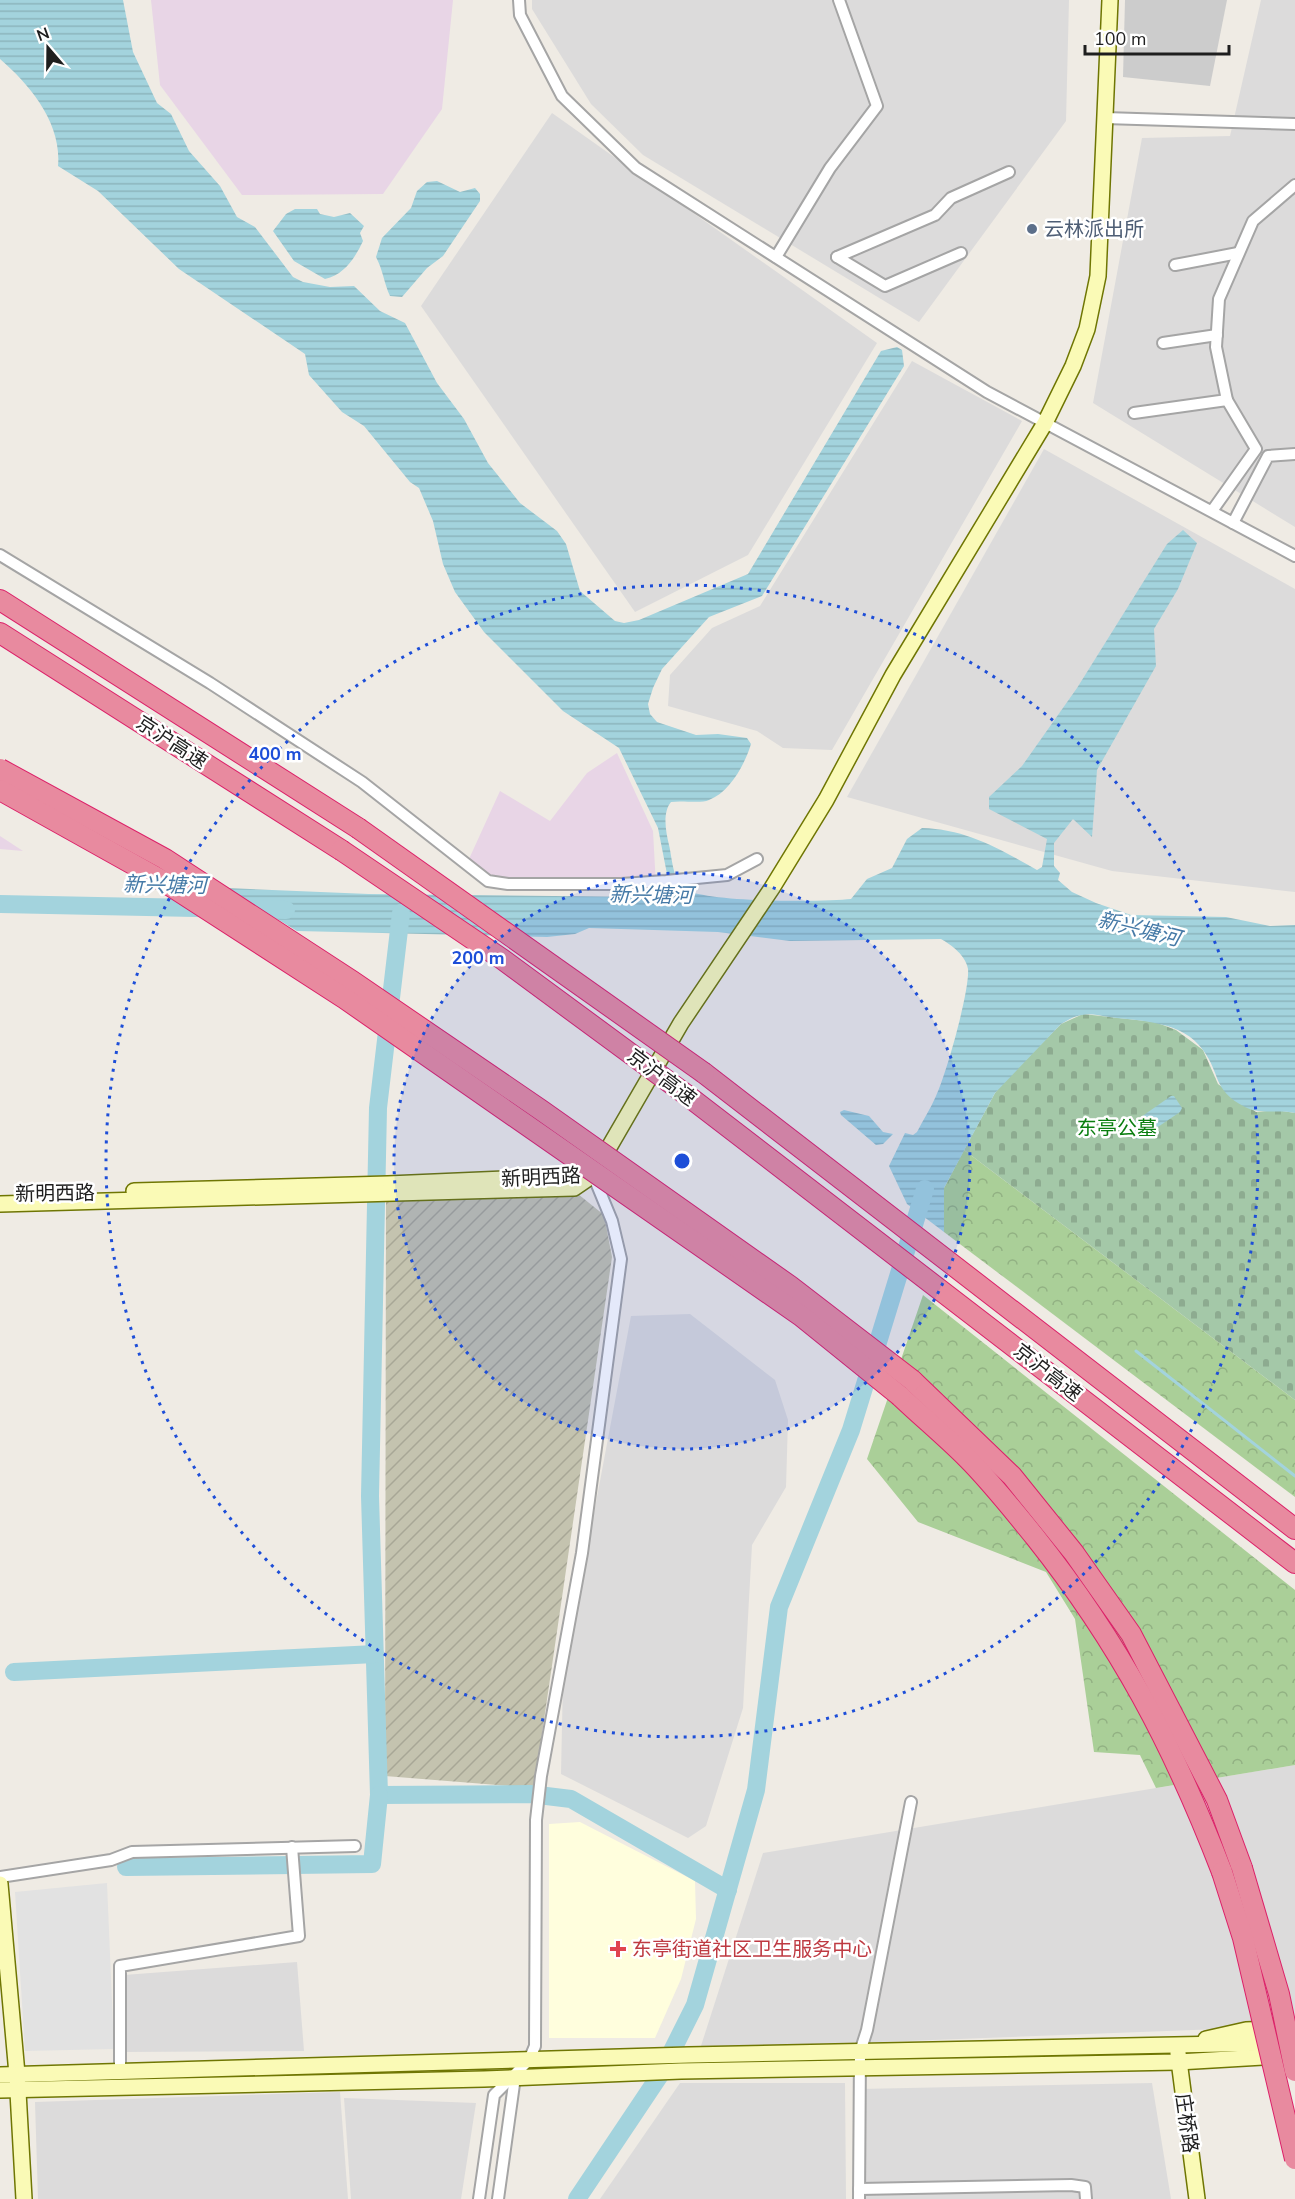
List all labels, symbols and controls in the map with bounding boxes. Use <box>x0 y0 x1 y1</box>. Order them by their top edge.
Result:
north arrow <box>18 18 78 78</box>
scale bar <box>1085 18 1229 56</box>
text: N <box>34 22 53 47</box>
text: 100 m <box>1094 27 1146 51</box>
place label: 云林派出所 <box>1044 216 1144 243</box>
marker: 云林派出所 <box>1025 222 1039 236</box>
street label: 京沪高速 <box>131 709 213 776</box>
text: 400 m <box>248 742 302 766</box>
water label: 新兴塘河 <box>123 870 211 900</box>
water label: 新兴塘河 <box>609 880 697 910</box>
water label: 新兴塘河 <box>1095 905 1187 954</box>
text: 200 m <box>451 946 505 970</box>
street label: 京沪高速 <box>622 1043 702 1112</box>
park label: 东亭公墓 <box>1077 1115 1157 1142</box>
centre of rings <box>672 1151 692 1171</box>
street label: 新明西路 <box>500 1162 582 1193</box>
street label: 新明西路 <box>15 1179 95 1208</box>
street label: 京沪高速 <box>1008 1337 1088 1408</box>
place label: 东亭街道社区卫生服务中心 <box>632 1936 872 1963</box>
marker: 东亭街道社区卫生服务中心 <box>609 1940 627 1958</box>
street label: 庄桥路 <box>1169 2091 1204 2155</box>

